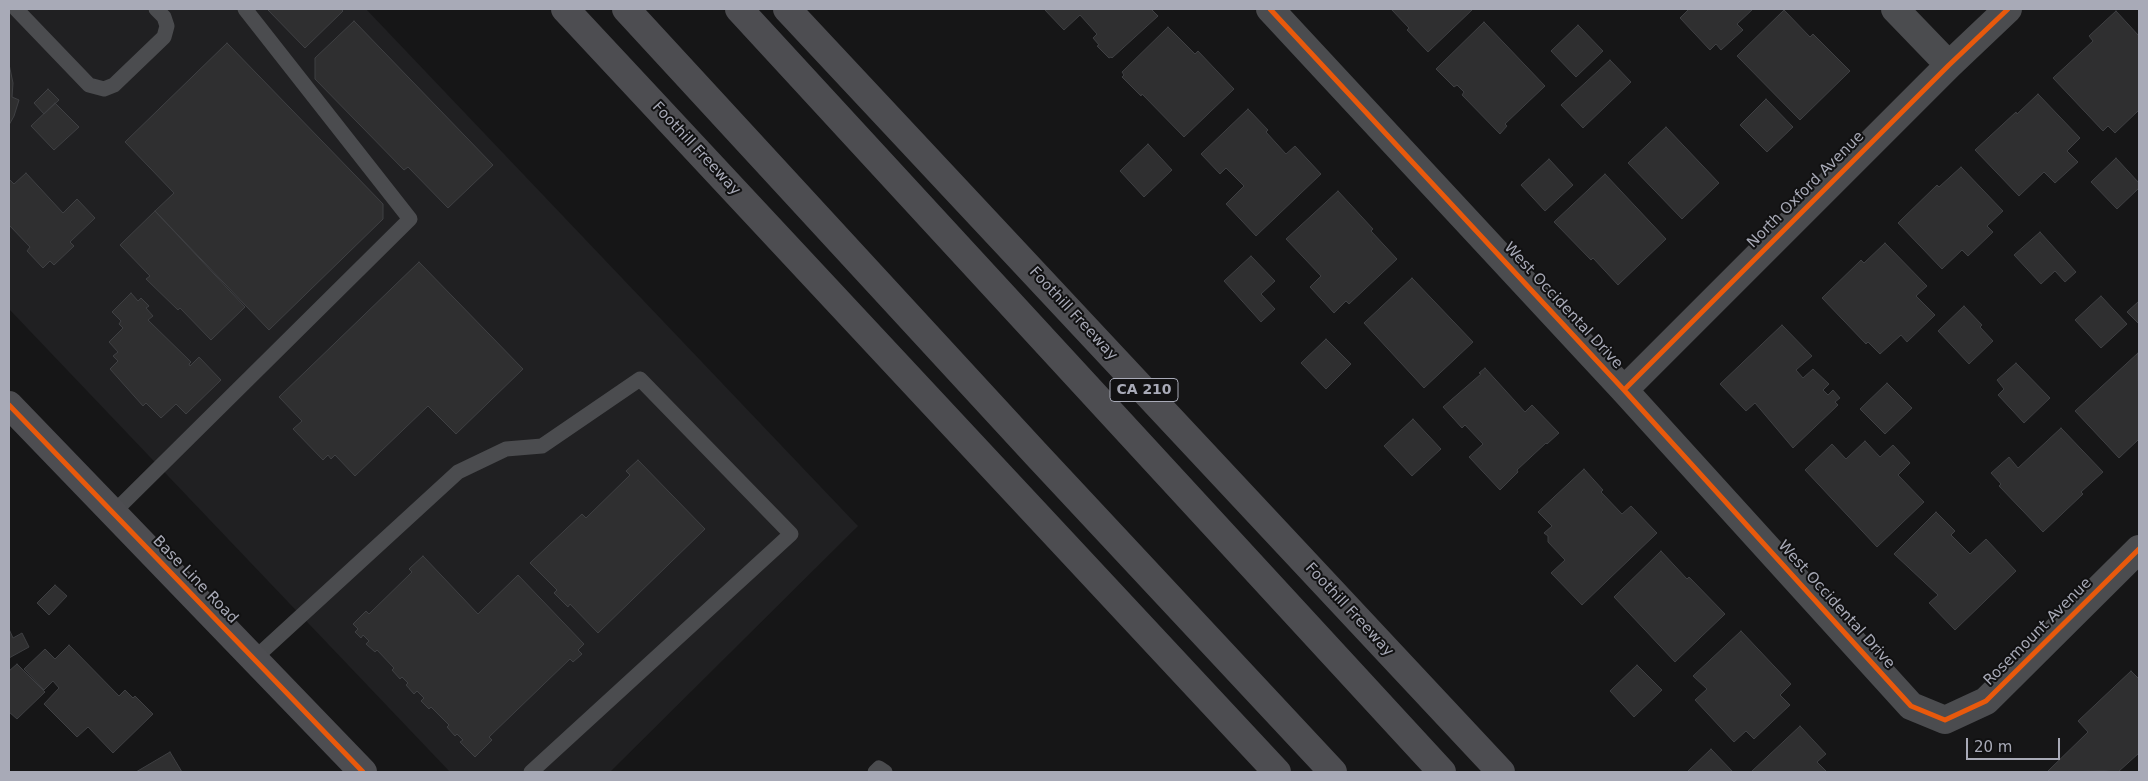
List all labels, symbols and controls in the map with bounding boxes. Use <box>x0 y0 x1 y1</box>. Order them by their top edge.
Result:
street label: Foothill Freeway <box>648 99 744 199</box>
street label: North Oxford Avenue <box>1744 128 1868 252</box>
street label: West Occidental Drive <box>1500 239 1626 373</box>
street label: Foothill Freeway <box>1025 264 1121 364</box>
road number: CA 210 <box>1110 378 1178 402</box>
street label: Base Line Road <box>149 532 241 628</box>
street label: West Occidental Drive <box>1774 537 1898 673</box>
street label: Foothill Freeway <box>1301 560 1397 660</box>
street label: Rosemount Avenue <box>1980 574 2096 690</box>
scale bar <box>1968 728 2062 760</box>
text: 20 m <box>1974 738 2012 756</box>

